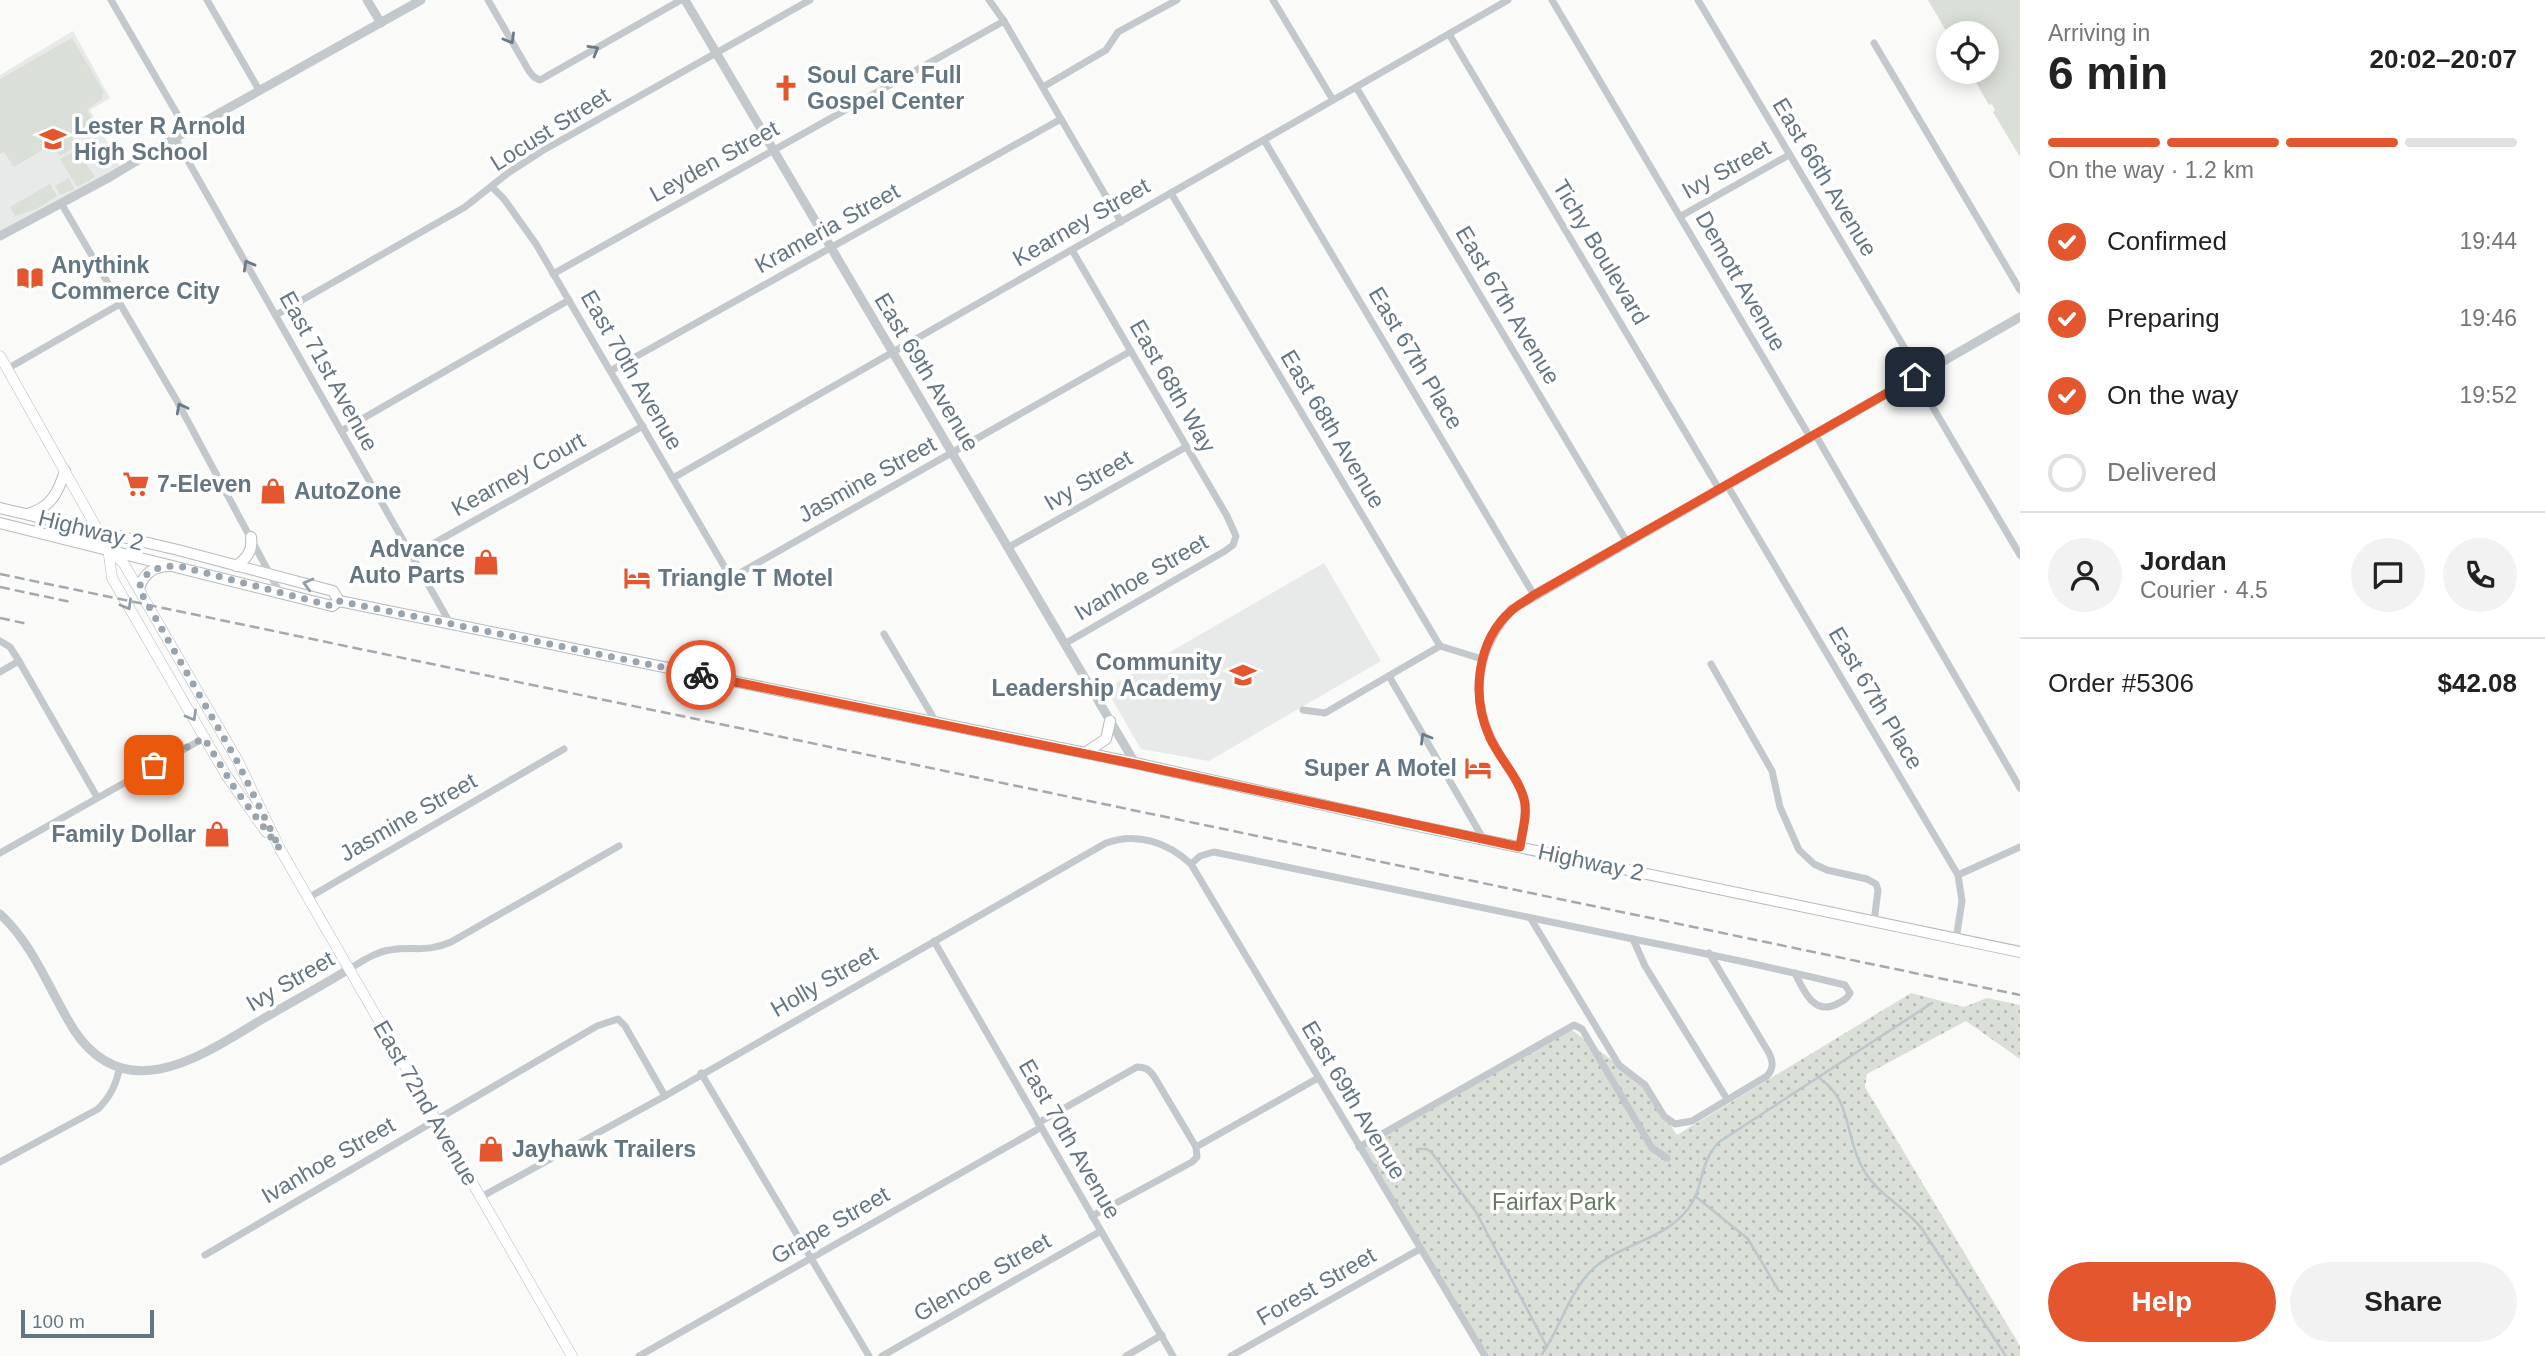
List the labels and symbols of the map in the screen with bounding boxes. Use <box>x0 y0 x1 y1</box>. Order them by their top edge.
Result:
one-way arrow <box>502 31 515 44</box>
one-way arrow <box>586 45 599 58</box>
place label: Soul Care Full Gospel Center <box>807 62 964 114</box>
church icon: Soul Care Full Gospel Center <box>771 73 801 103</box>
street label: Locust Street <box>486 82 615 176</box>
street label: East 66th Avenue <box>1768 93 1882 261</box>
place label: Lester R Arnold High School <box>74 113 246 165</box>
street label: Leyden Street <box>645 115 783 207</box>
school or university icon: Lester R Arnold High School <box>38 124 68 154</box>
street label: Ivy Street <box>1677 134 1775 204</box>
street label: Kearney Street <box>1008 172 1154 272</box>
street label: Tichy Boulevard <box>1548 175 1654 329</box>
street label: Krameria Street <box>750 177 904 278</box>
street label: Demott Avenue <box>1691 207 1791 355</box>
street label: East 67th Avenue <box>1451 221 1565 389</box>
place label: Anythink Commerce City <box>51 252 220 304</box>
one-way arrow <box>243 260 256 273</box>
library icon: Anythink Commerce City <box>15 263 45 293</box>
street label: East 67th Place <box>1363 282 1469 434</box>
street label: East 70th Avenue <box>576 286 688 454</box>
street label: East 71st Avenue <box>274 287 384 455</box>
street label: East 69th Avenue <box>870 288 984 456</box>
street label: East 68th Way <box>1125 315 1222 457</box>
street label: East 68th Avenue <box>1276 345 1390 513</box>
pin <box>1885 347 1945 407</box>
one-way arrow <box>175 403 189 415</box>
street label: Kearney Court <box>447 426 590 521</box>
street label: Jasmine Street <box>794 430 941 528</box>
street label: Ivy Street <box>1039 444 1137 516</box>
supermarket icon: 7-Eleven <box>121 469 151 499</box>
place label: 7-Eleven <box>157 471 252 497</box>
shop icon: AutoZone <box>258 476 288 506</box>
place label: AutoZone <box>294 478 401 504</box>
street label: Highway 2 <box>36 504 146 556</box>
street label: Ivanhoe Street <box>1070 528 1213 626</box>
place label: Advance Auto Parts <box>349 536 465 588</box>
shop icon: Advance Auto Parts <box>471 547 501 577</box>
hotel icon: Triangle T Motel <box>622 563 652 593</box>
place label: Triangle T Motel <box>658 565 833 591</box>
one-way arrow <box>302 578 314 592</box>
one-way arrow <box>119 597 132 610</box>
street label: East 67th Place <box>1823 622 1929 774</box>
courier <box>666 640 736 710</box>
place label: Community Leadership Academy <box>991 649 1222 701</box>
school or university icon: Community Leadership Academy <box>1228 660 1258 690</box>
one-way arrow <box>183 709 196 722</box>
one-way arrow <box>1421 733 1434 746</box>
pin <box>124 735 184 795</box>
hotel icon: Super A Motel <box>1463 753 1493 783</box>
place label: Super A Motel <box>1304 755 1457 781</box>
street label: Jasmine Street <box>335 767 481 867</box>
shop icon: Family Dollar <box>202 819 232 849</box>
place label: Family Dollar <box>52 821 196 847</box>
street label: Highway 2 <box>1536 838 1646 886</box>
street label: Holly Street <box>766 940 883 1022</box>
street label: Ivy Street <box>241 945 339 1017</box>
street label: East 72nd Avenue <box>368 1016 484 1190</box>
street label: East 69th Avenue <box>1297 1016 1411 1184</box>
street label: East 70th Avenue <box>1014 1055 1126 1223</box>
street label: Ivanhoe Street <box>257 1111 400 1209</box>
shop icon: Jayhawk Trailers <box>476 1134 506 1164</box>
place label: Jayhawk Trailers <box>512 1136 696 1162</box>
street label: Grape Street <box>766 1181 894 1269</box>
park label: Fairfax Park <box>1492 1189 1616 1215</box>
street label: Glencoe Street <box>909 1227 1055 1327</box>
street label: Forest Street <box>1252 1241 1381 1330</box>
scale bar <box>21 1307 154 1339</box>

